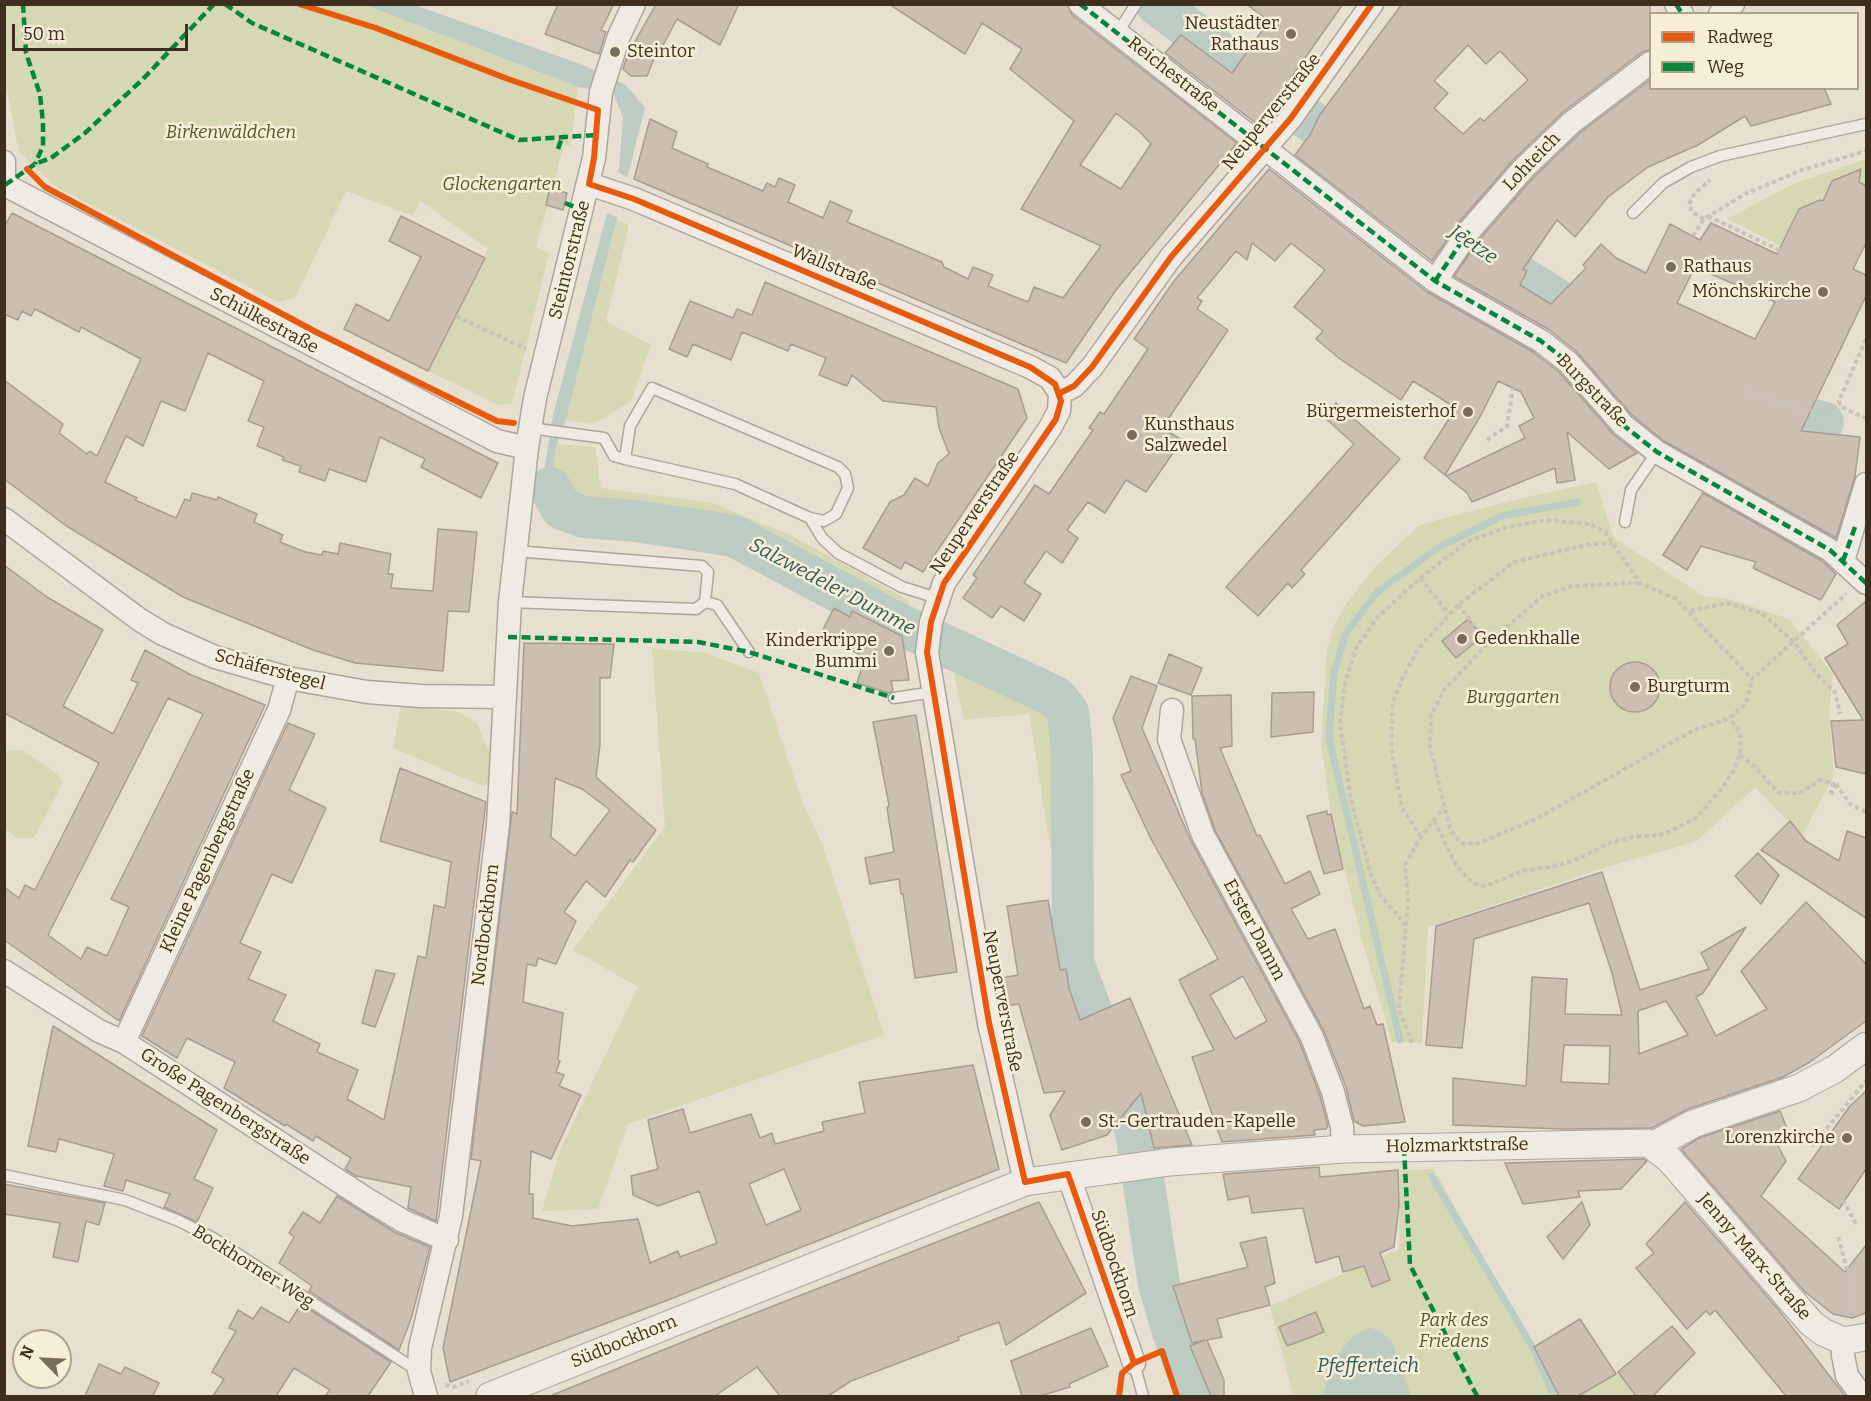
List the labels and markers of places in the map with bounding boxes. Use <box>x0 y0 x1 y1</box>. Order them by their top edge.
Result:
place label: Neustädter Rathaus <box>1184 13 1279 56</box>
marker: Neustädter Rathaus <box>1284 27 1298 41</box>
place label: Steintor <box>627 41 695 63</box>
marker: Steintor <box>608 45 622 59</box>
place label: Rathaus <box>1683 256 1752 278</box>
marker: Rathaus <box>1664 260 1678 274</box>
place label: Mönchskirche <box>1692 281 1811 303</box>
marker: Mönchskirche <box>1816 285 1830 299</box>
place label: Bürgermeisterhof <box>1306 401 1456 423</box>
marker: Bürgermeisterhof <box>1461 405 1475 419</box>
place label: Kunsthaus Salzwedel <box>1144 414 1234 456</box>
marker: Kunsthaus Salzwedel <box>1125 428 1139 442</box>
place label: Gedenkhalle <box>1474 628 1580 650</box>
place label: Kinderkrippe Bummi <box>765 630 877 672</box>
marker: Gedenkhalle <box>1455 632 1469 646</box>
marker: Kinderkrippe Bummi <box>882 644 896 658</box>
place label: Burgturm <box>1647 676 1730 698</box>
marker: Burgturm <box>1628 680 1642 694</box>
place label: St.-Gertrauden-Kapelle <box>1098 1111 1296 1133</box>
marker: St.-Gertrauden-Kapelle <box>1079 1115 1093 1129</box>
place label: Lorenzkirche <box>1725 1127 1835 1149</box>
marker: Lorenzkirche <box>1840 1131 1854 1145</box>

